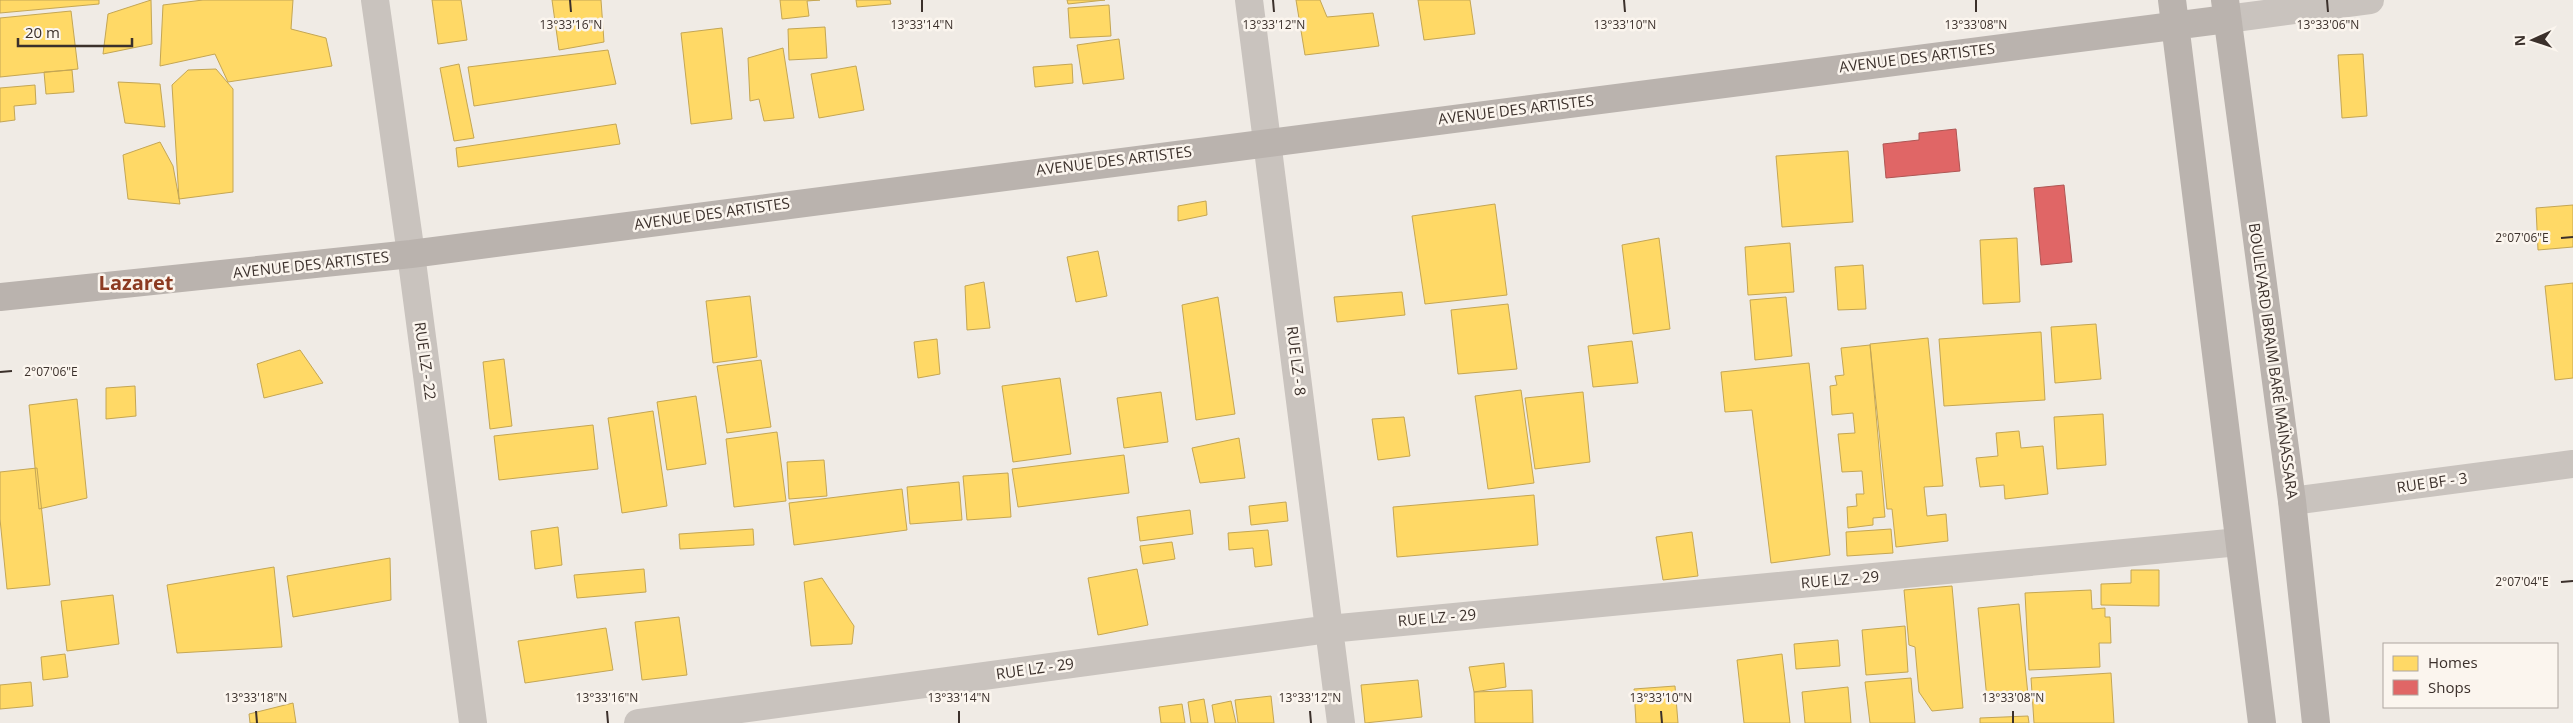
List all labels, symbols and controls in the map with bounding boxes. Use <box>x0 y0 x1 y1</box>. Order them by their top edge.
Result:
scale bar <box>18 15 131 47</box>
north arrow <box>2508 15 2558 65</box>
text: 13°33'16"N <box>540 16 602 33</box>
text: 13°33'14"N <box>891 16 953 33</box>
text: 13°33'12"N <box>1243 16 1305 33</box>
text: 13°33'10"N <box>1594 16 1656 33</box>
text: 13°33'08"N <box>1945 16 2007 33</box>
text: 13°33'06"N <box>2297 16 2359 33</box>
text: 20 m <box>25 22 60 42</box>
text: N <box>2510 35 2529 47</box>
street label: AVENUE DES ARTISTES <box>1838 38 1996 76</box>
street label: AVENUE DES ARTISTES <box>1437 90 1595 128</box>
street label: AVENUE DES ARTISTES <box>1035 141 1193 179</box>
street label: AVENUE DES ARTISTES <box>633 192 791 234</box>
street label: BOULEVARD IBRAIM BARÉ MAÏNASSARA <box>2245 222 2303 501</box>
text: 2°07'06"E <box>2495 229 2549 246</box>
street label: AVENUE DES ARTISTES <box>232 246 390 282</box>
district label: Lazaret <box>99 269 174 296</box>
street label: RUE LZ - 22 <box>411 321 441 401</box>
street label: RUE LZ - 8 <box>1283 325 1311 397</box>
text: 2°07'06"E <box>24 363 78 380</box>
street label: RUE BF - 3 <box>2395 467 2468 497</box>
street label: RUE LZ - 29 <box>1800 566 1880 592</box>
text: 2°07'04"E <box>2495 573 2549 590</box>
street label: RUE LZ - 29 <box>1397 604 1477 630</box>
legend <box>2383 643 2558 708</box>
text: Homes <box>2428 652 2478 672</box>
street label: RUE LZ - 29 <box>995 653 1075 683</box>
text: Shops <box>2428 677 2471 697</box>
text: 13°33'18"N <box>225 689 287 706</box>
text: 13°33'16"N <box>576 689 638 706</box>
text: 13°33'14"N <box>928 689 990 706</box>
text: 13°33'12"N <box>1279 689 1341 706</box>
text: 13°33'10"N <box>1630 689 1692 706</box>
text: 13°33'08"N <box>1982 689 2044 706</box>

